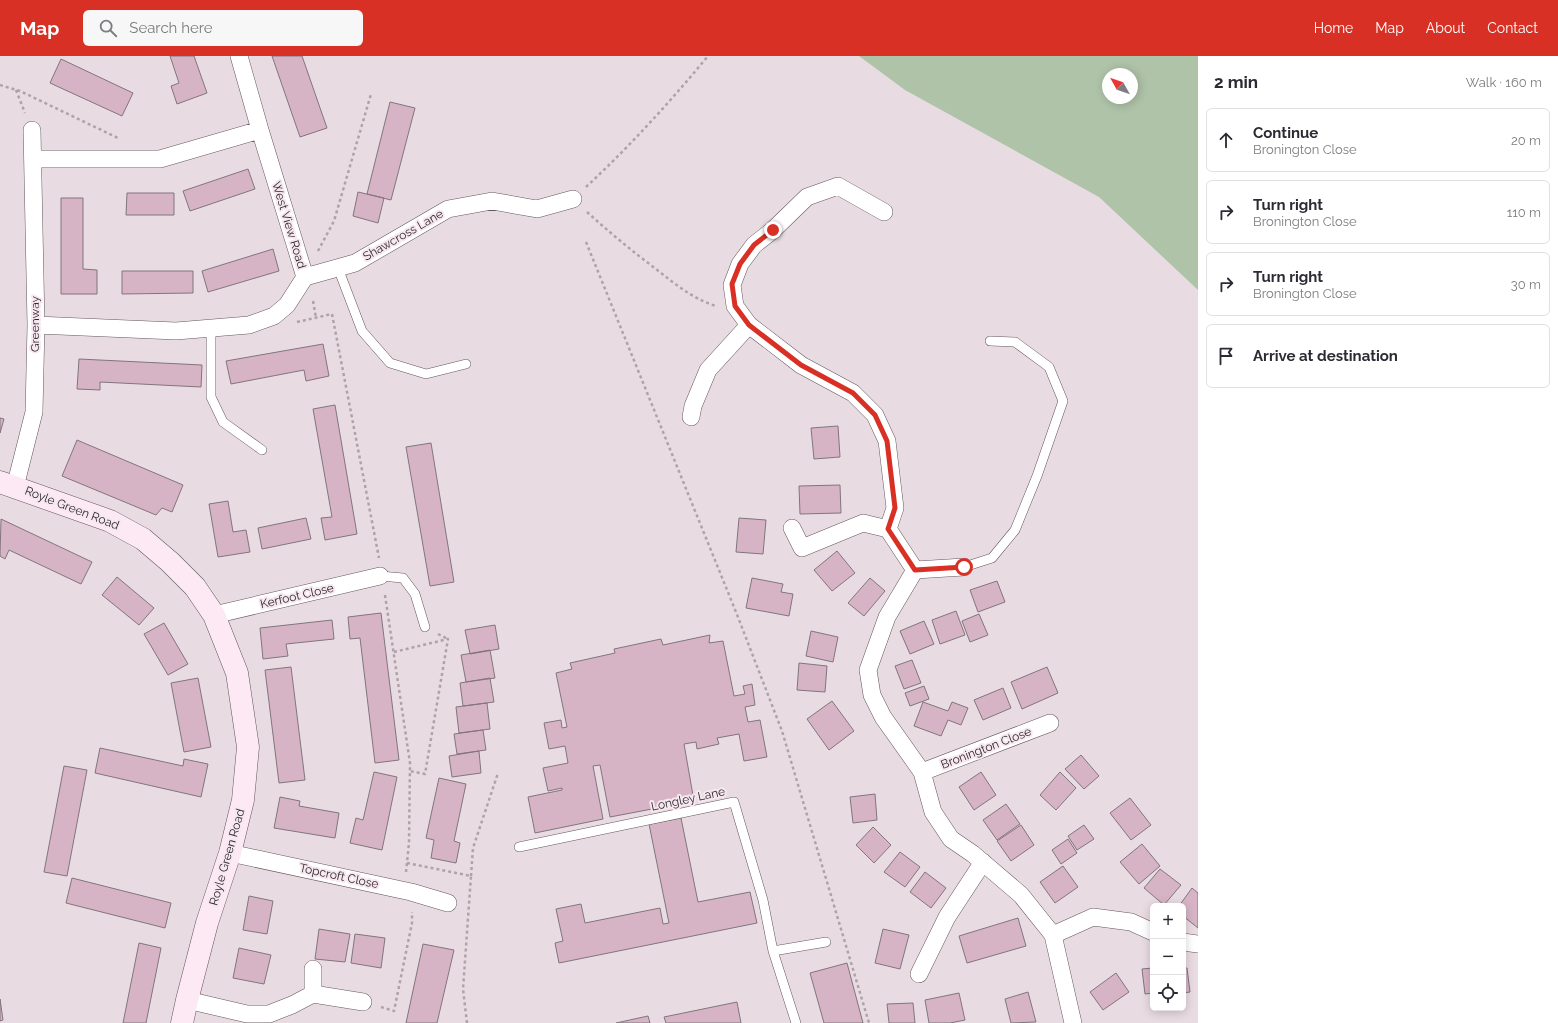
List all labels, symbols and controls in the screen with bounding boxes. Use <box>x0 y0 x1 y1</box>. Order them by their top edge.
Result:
search box <box>83 10 363 46</box>
text: Map <box>20 17 59 39</box>
icon: search <box>97 17 119 39</box>
text: Search here <box>129 19 213 37</box>
text: Home <box>1314 20 1353 36</box>
text: Map <box>1375 20 1404 36</box>
text: About <box>1426 20 1465 36</box>
text: Contact <box>1487 20 1538 36</box>
north arrow <box>1102 68 1138 104</box>
text: 2 min <box>1214 72 1258 92</box>
text: Walk · 160 m <box>1466 75 1542 90</box>
text: Continue <box>1253 124 1318 142</box>
icon: ahead <box>1215 129 1237 151</box>
text: 20 m <box>1511 133 1541 148</box>
text: Bronington Close <box>1253 142 1357 157</box>
street label: West View Road <box>269 180 309 270</box>
text: Turn right <box>1253 196 1323 214</box>
icon: right <box>1215 201 1237 223</box>
text: 110 m <box>1507 205 1541 220</box>
street label: Shawcross Lane <box>360 206 446 264</box>
text: Bronington Close <box>1253 214 1357 229</box>
route end <box>764 221 782 239</box>
text: Turn right <box>1253 268 1323 286</box>
icon: right <box>1215 273 1237 295</box>
text: 30 m <box>1511 277 1541 292</box>
text: Bronington Close <box>1253 286 1357 301</box>
street label: Greenway <box>28 295 42 352</box>
icon: arrive <box>1215 345 1237 367</box>
text: Arrive at destination <box>1253 347 1398 365</box>
street label: Royle Green Road <box>23 484 121 532</box>
route start <box>955 558 973 576</box>
street label: Kerfoot Close <box>259 581 335 611</box>
street label: Bronington Close <box>939 724 1033 772</box>
street label: Longley Lane <box>650 784 726 814</box>
street label: Royle Green Road <box>206 807 248 907</box>
street label: Topcroft Close <box>298 861 380 891</box>
map controls <box>1150 903 1186 1011</box>
button: + <box>1150 903 1186 939</box>
button: − <box>1150 939 1186 975</box>
button: locate <box>1150 975 1186 1011</box>

